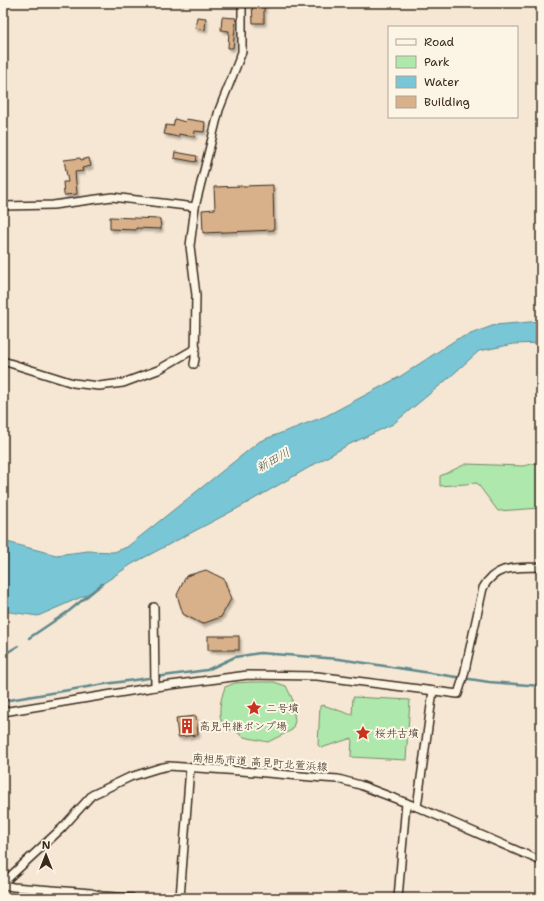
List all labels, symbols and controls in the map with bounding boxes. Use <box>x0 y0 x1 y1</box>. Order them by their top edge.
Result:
legend <box>388 26 518 118</box>
text: Road <box>424 34 455 50</box>
text: Park <box>424 54 450 70</box>
text: Water <box>424 74 460 90</box>
text: Building <box>424 94 470 110</box>
water label: 新田川 <box>253 444 293 476</box>
place icon: 二号墳 <box>245 699 263 717</box>
place label: 二号墳 <box>266 701 299 716</box>
building icon: 高見中継ポンプ場 <box>178 717 196 735</box>
place label: 高見中継ポンプ場 <box>199 719 287 734</box>
place icon: 桜井古墳 <box>354 724 372 742</box>
place label: 桜井古墳 <box>375 726 419 741</box>
street label: 南相馬市道 高見町北萱浜線 <box>192 750 328 775</box>
north arrow <box>26 835 66 875</box>
text: N <box>42 838 51 853</box>

